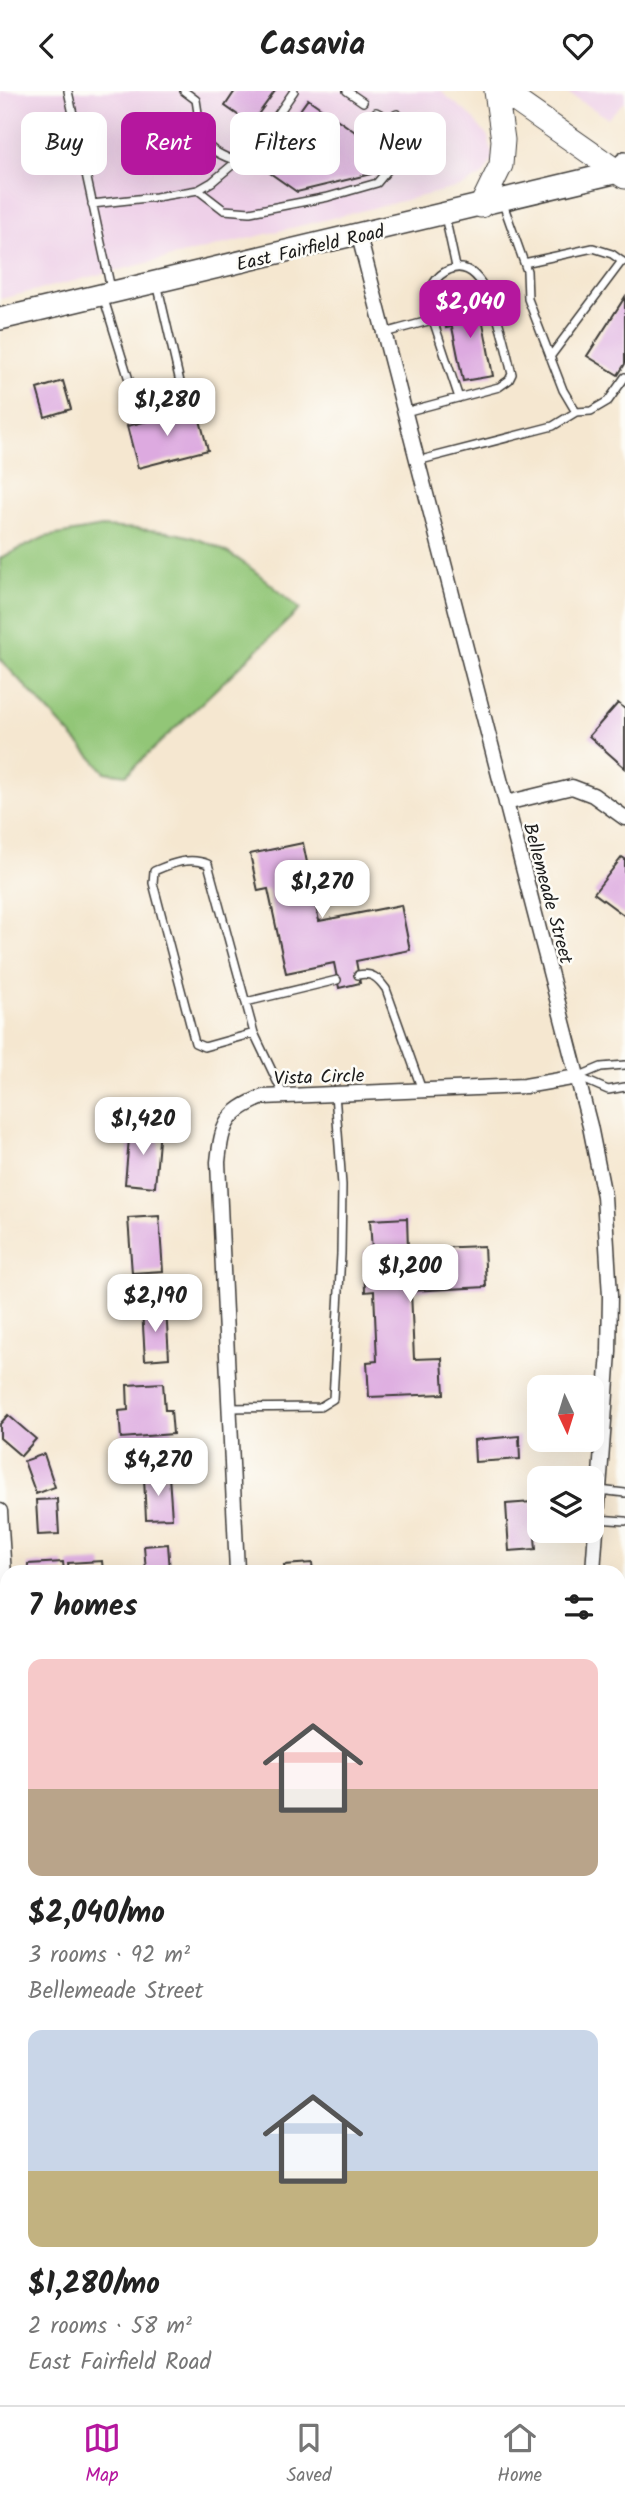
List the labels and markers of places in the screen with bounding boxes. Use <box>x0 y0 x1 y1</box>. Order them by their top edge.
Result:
pin: $2,040 <box>413 281 527 340</box>
pin: $1,280 <box>110 379 224 438</box>
pin: $1,270 <box>265 861 379 920</box>
pin: $1,420 <box>86 1097 200 1157</box>
pin: $1,200 <box>353 1245 467 1304</box>
pin: $2,190 <box>98 1275 212 1334</box>
pin: $4,270 <box>101 1439 215 1498</box>

